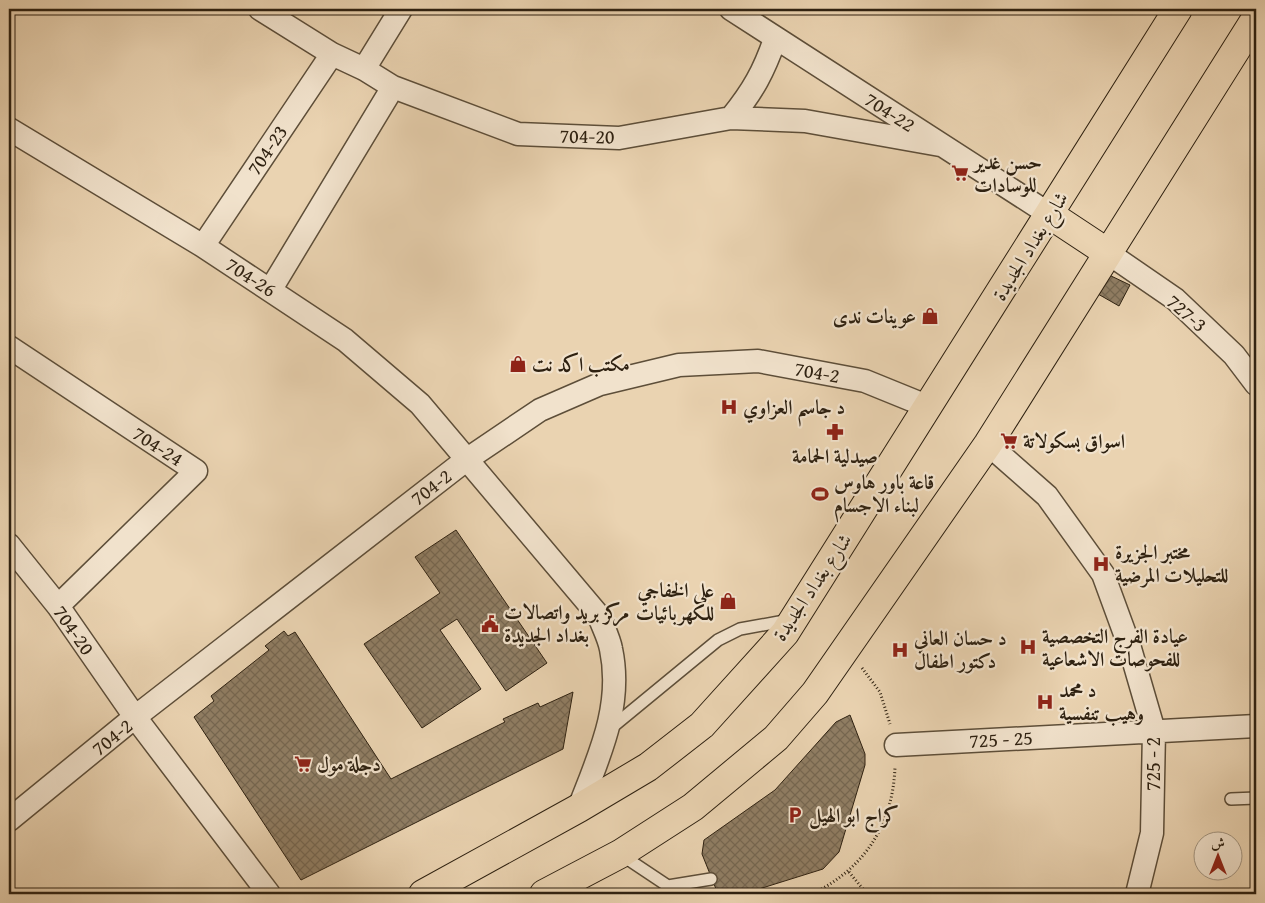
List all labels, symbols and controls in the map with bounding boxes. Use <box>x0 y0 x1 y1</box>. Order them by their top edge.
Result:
street label: 704-22 <box>859 84 921 139</box>
street label: 704-23 <box>239 119 294 181</box>
street label: 704-20 <box>559 121 615 150</box>
place label: حسن غدير للوسادات <box>972 147 1042 199</box>
supermarket icon: حسن غدير للوسادات <box>950 163 970 183</box>
street label: شارع بغداد الجديدة <box>984 185 1078 308</box>
street label: 704-26 <box>220 249 282 304</box>
street label: 727-3 <box>1161 287 1214 338</box>
place label: عوينات ندى <box>833 301 916 330</box>
shop icon: عوينات ندى <box>920 306 940 326</box>
place label: مكتب اكد نت <box>532 349 630 378</box>
street label: 704-2 <box>792 353 842 390</box>
shop icon: مكتب اكد نت <box>508 354 528 374</box>
place label: د جاسم العزاوي <box>743 392 845 427</box>
hospital icon: د جاسم العزاوي <box>719 397 739 417</box>
street label: 704-24 <box>127 418 189 473</box>
pharmacy icon: صيدلية الحمامة <box>825 422 845 442</box>
place label: اسواق بسكولاتة <box>1023 426 1125 455</box>
supermarket icon: اسواق بسكولاتة <box>999 431 1019 451</box>
place label: صيدلية الحمامة <box>792 441 878 470</box>
street label: 704-2 <box>404 461 458 512</box>
place label: قاعة باور هاوس لبناء الاجسام <box>834 467 935 523</box>
sports icon: قاعة باور هاوس لبناء الاجسام <box>810 484 830 504</box>
street label: شارع بغداد الجديدة <box>765 527 862 649</box>
place label: مختبر الجزيرة للتحليلات المرضية <box>1115 537 1228 589</box>
hospital icon: مختبر الجزيرة للتحليلات المرضية <box>1091 554 1111 574</box>
place label: علي الخفاجي للكهربائيات <box>636 575 714 627</box>
shop icon: علي الخفاجي للكهربائيات <box>718 591 738 611</box>
place label: مركز بريد واتصالات بغداد الجديدة <box>504 597 629 649</box>
street label: 704-20 <box>47 599 102 661</box>
public building icon: مركز بريد واتصالات بغداد الجديدة <box>480 614 500 634</box>
place label: عيادة الفرج التخصصية للفحوصات الاشعاعية <box>1042 621 1188 673</box>
place label: د حسان العاني دكتور اطفال <box>913 623 1007 675</box>
hospital icon: عيادة الفرج التخصصية للفحوصات الاشعاعية <box>1018 637 1038 657</box>
hospital icon: د حسان العاني دكتور اطفال <box>890 640 910 660</box>
place label: د محمد وهيب تنفسية <box>1059 675 1144 727</box>
hospital icon: د محمد وهيب تنفسية <box>1035 692 1055 712</box>
street label: 704-2 <box>85 711 138 762</box>
street label: 725 - 25 <box>968 722 1034 755</box>
street label: 725 - 2 <box>1138 737 1167 791</box>
place label: دجلة مول <box>317 749 381 778</box>
supermarket icon: دجلة مول <box>293 754 313 774</box>
place label: كراج ابو الهيل <box>809 800 899 834</box>
parking icon: كراج ابو الهيل <box>785 805 805 825</box>
north arrow <box>1192 830 1242 880</box>
text: ش <box>1211 833 1225 853</box>

